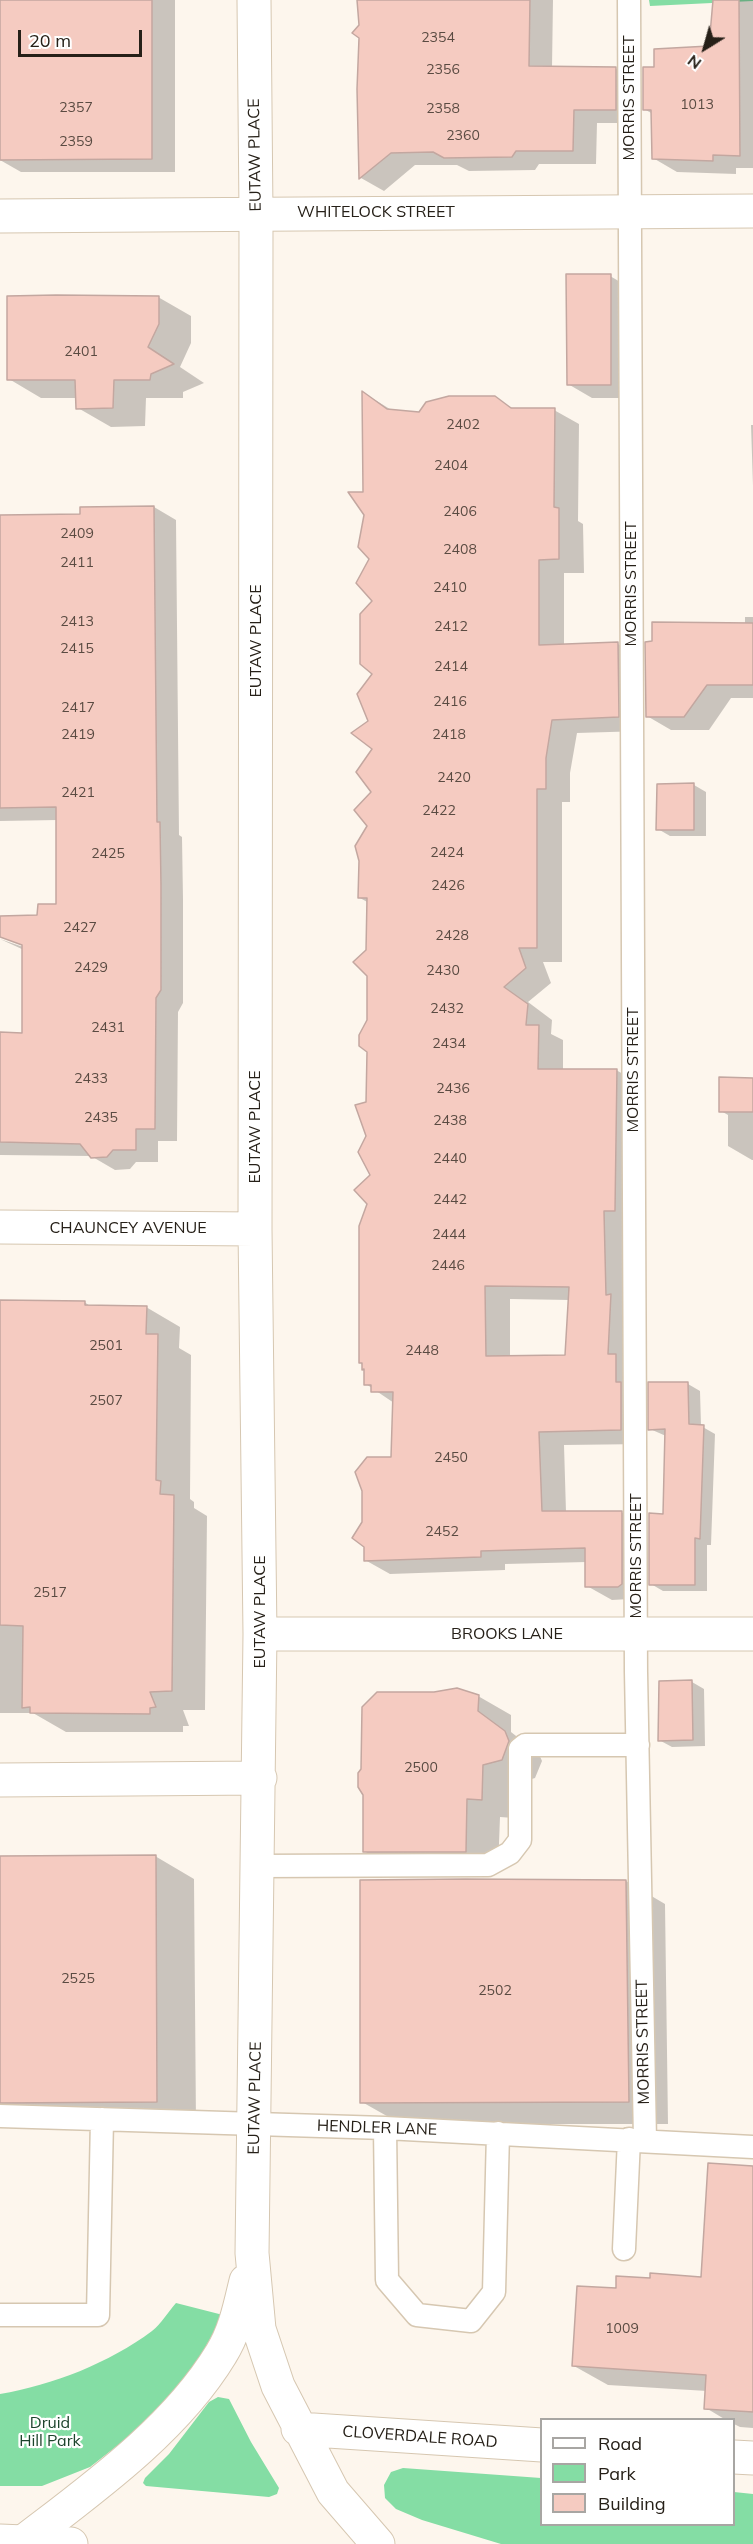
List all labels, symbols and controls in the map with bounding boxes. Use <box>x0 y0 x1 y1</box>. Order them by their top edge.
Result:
scale bar <box>21 18 146 56</box>
north arrow <box>675 18 735 78</box>
text: 20 m <box>29 29 71 52</box>
house number: 2354 <box>421 30 455 46</box>
street label: MORRIS STREET <box>619 35 639 161</box>
text: N <box>683 51 705 74</box>
house number: 2356 <box>426 62 460 78</box>
house number: 1013 <box>680 97 714 113</box>
street label: EUTAW PLACE <box>244 98 266 212</box>
house number: 2357 <box>59 100 93 116</box>
house number: 2358 <box>426 101 460 117</box>
house number: 2360 <box>446 128 480 144</box>
house number: 2359 <box>59 134 93 150</box>
street label: WHITELOCK STREET <box>297 202 455 222</box>
house number: 2401 <box>64 344 98 360</box>
house number: 2402 <box>446 417 480 433</box>
house number: 2404 <box>434 458 468 474</box>
house number: 2406 <box>443 504 477 520</box>
street label: MORRIS STREET <box>621 521 641 647</box>
house number: 2409 <box>60 526 94 542</box>
house number: 2408 <box>443 542 477 558</box>
house number: 2411 <box>60 555 94 571</box>
house number: 2410 <box>433 580 467 596</box>
street label: EUTAW PLACE <box>246 584 266 698</box>
house number: 2413 <box>60 614 94 630</box>
house number: 2412 <box>434 619 468 635</box>
house number: 2415 <box>60 641 94 657</box>
house number: 2414 <box>434 659 468 675</box>
house number: 2416 <box>433 694 467 710</box>
house number: 2417 <box>61 700 95 716</box>
house number: 2419 <box>61 727 95 743</box>
house number: 2418 <box>432 727 466 743</box>
house number: 2420 <box>437 770 471 786</box>
house number: 2421 <box>61 785 95 801</box>
house number: 2422 <box>422 803 456 819</box>
house number: 2424 <box>430 845 464 861</box>
house number: 2425 <box>91 846 125 862</box>
house number: 2426 <box>431 878 465 894</box>
house number: 2427 <box>63 920 97 936</box>
house number: 2428 <box>435 928 469 944</box>
house number: 2429 <box>74 960 108 976</box>
house number: 2430 <box>426 963 460 979</box>
house number: 2432 <box>430 1001 464 1017</box>
street label: MORRIS STREET <box>623 1007 643 1133</box>
house number: 2431 <box>91 1020 125 1036</box>
house number: 2434 <box>432 1036 466 1052</box>
street label: EUTAW PLACE <box>245 1070 265 1184</box>
house number: 2433 <box>74 1071 108 1087</box>
house number: 2436 <box>436 1081 470 1097</box>
house number: 2435 <box>84 1110 118 1126</box>
house number: 2438 <box>433 1113 467 1129</box>
house number: 2440 <box>433 1151 467 1167</box>
house number: 2442 <box>433 1192 467 1208</box>
street label: CHAUNCEY AVENUE <box>49 1218 207 1238</box>
house number: 2444 <box>432 1227 466 1243</box>
house number: 2446 <box>431 1258 465 1274</box>
house number: 2501 <box>89 1338 123 1354</box>
house number: 2448 <box>405 1343 439 1359</box>
house number: 2507 <box>89 1393 123 1409</box>
house number: 2450 <box>434 1450 468 1466</box>
street label: MORRIS STREET <box>626 1493 646 1619</box>
house number: 2452 <box>425 1524 459 1540</box>
street label: EUTAW PLACE <box>250 1555 270 1669</box>
house number: 2517 <box>33 1585 67 1601</box>
street label: BROOKS LANE <box>451 1624 563 1644</box>
house number: 2500 <box>404 1760 438 1776</box>
house number: 2525 <box>61 1971 95 1987</box>
street label: MORRIS STREET <box>632 1979 654 2105</box>
house number: 2502 <box>478 1983 512 1999</box>
street label: EUTAW PLACE <box>244 2041 266 2155</box>
street label: HENDLER LANE <box>316 2116 438 2140</box>
house number: 1009 <box>605 2321 639 2337</box>
park label: Druid Hill Park <box>19 2413 81 2451</box>
legend <box>540 2418 735 2526</box>
street label: CLOVERDALE ROAD <box>342 2422 498 2452</box>
text: Road <box>598 2432 642 2455</box>
text: Park <box>598 2462 636 2485</box>
text: Building <box>598 2492 666 2515</box>

